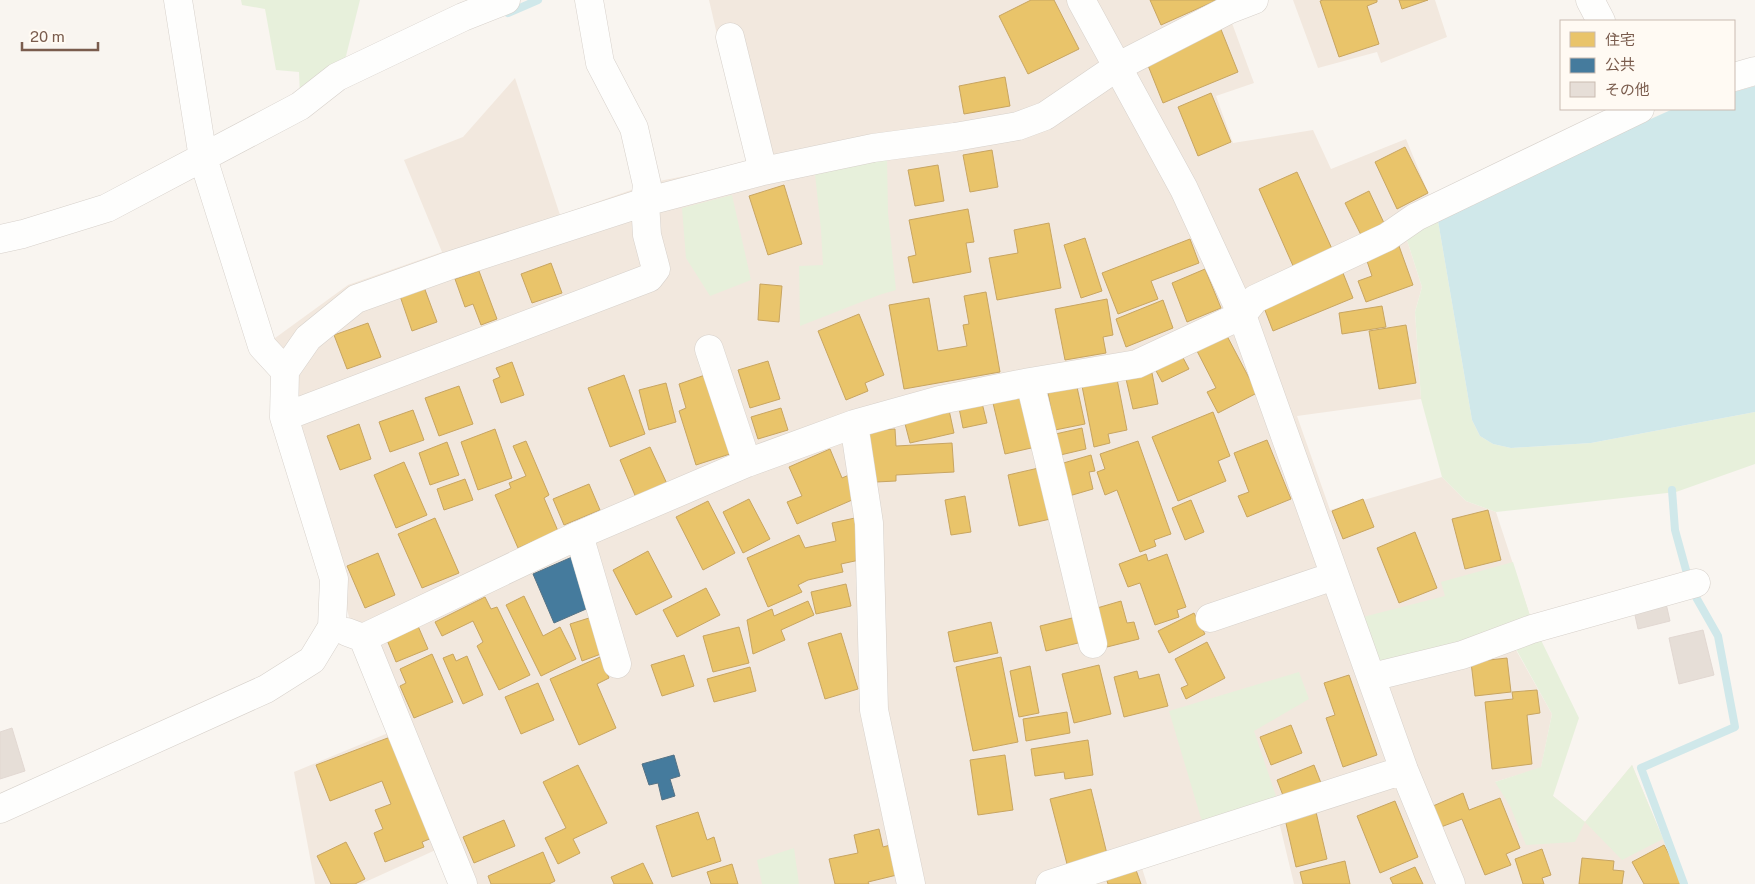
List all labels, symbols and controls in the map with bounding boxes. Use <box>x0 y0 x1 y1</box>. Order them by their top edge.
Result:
scale bar <box>22 20 99 52</box>
legend <box>1560 20 1735 110</box>
text: 20 m <box>30 28 65 45</box>
text: 住宅 <box>1605 31 1635 48</box>
text: 公共 <box>1605 56 1635 73</box>
text: その他 <box>1605 81 1650 98</box>

